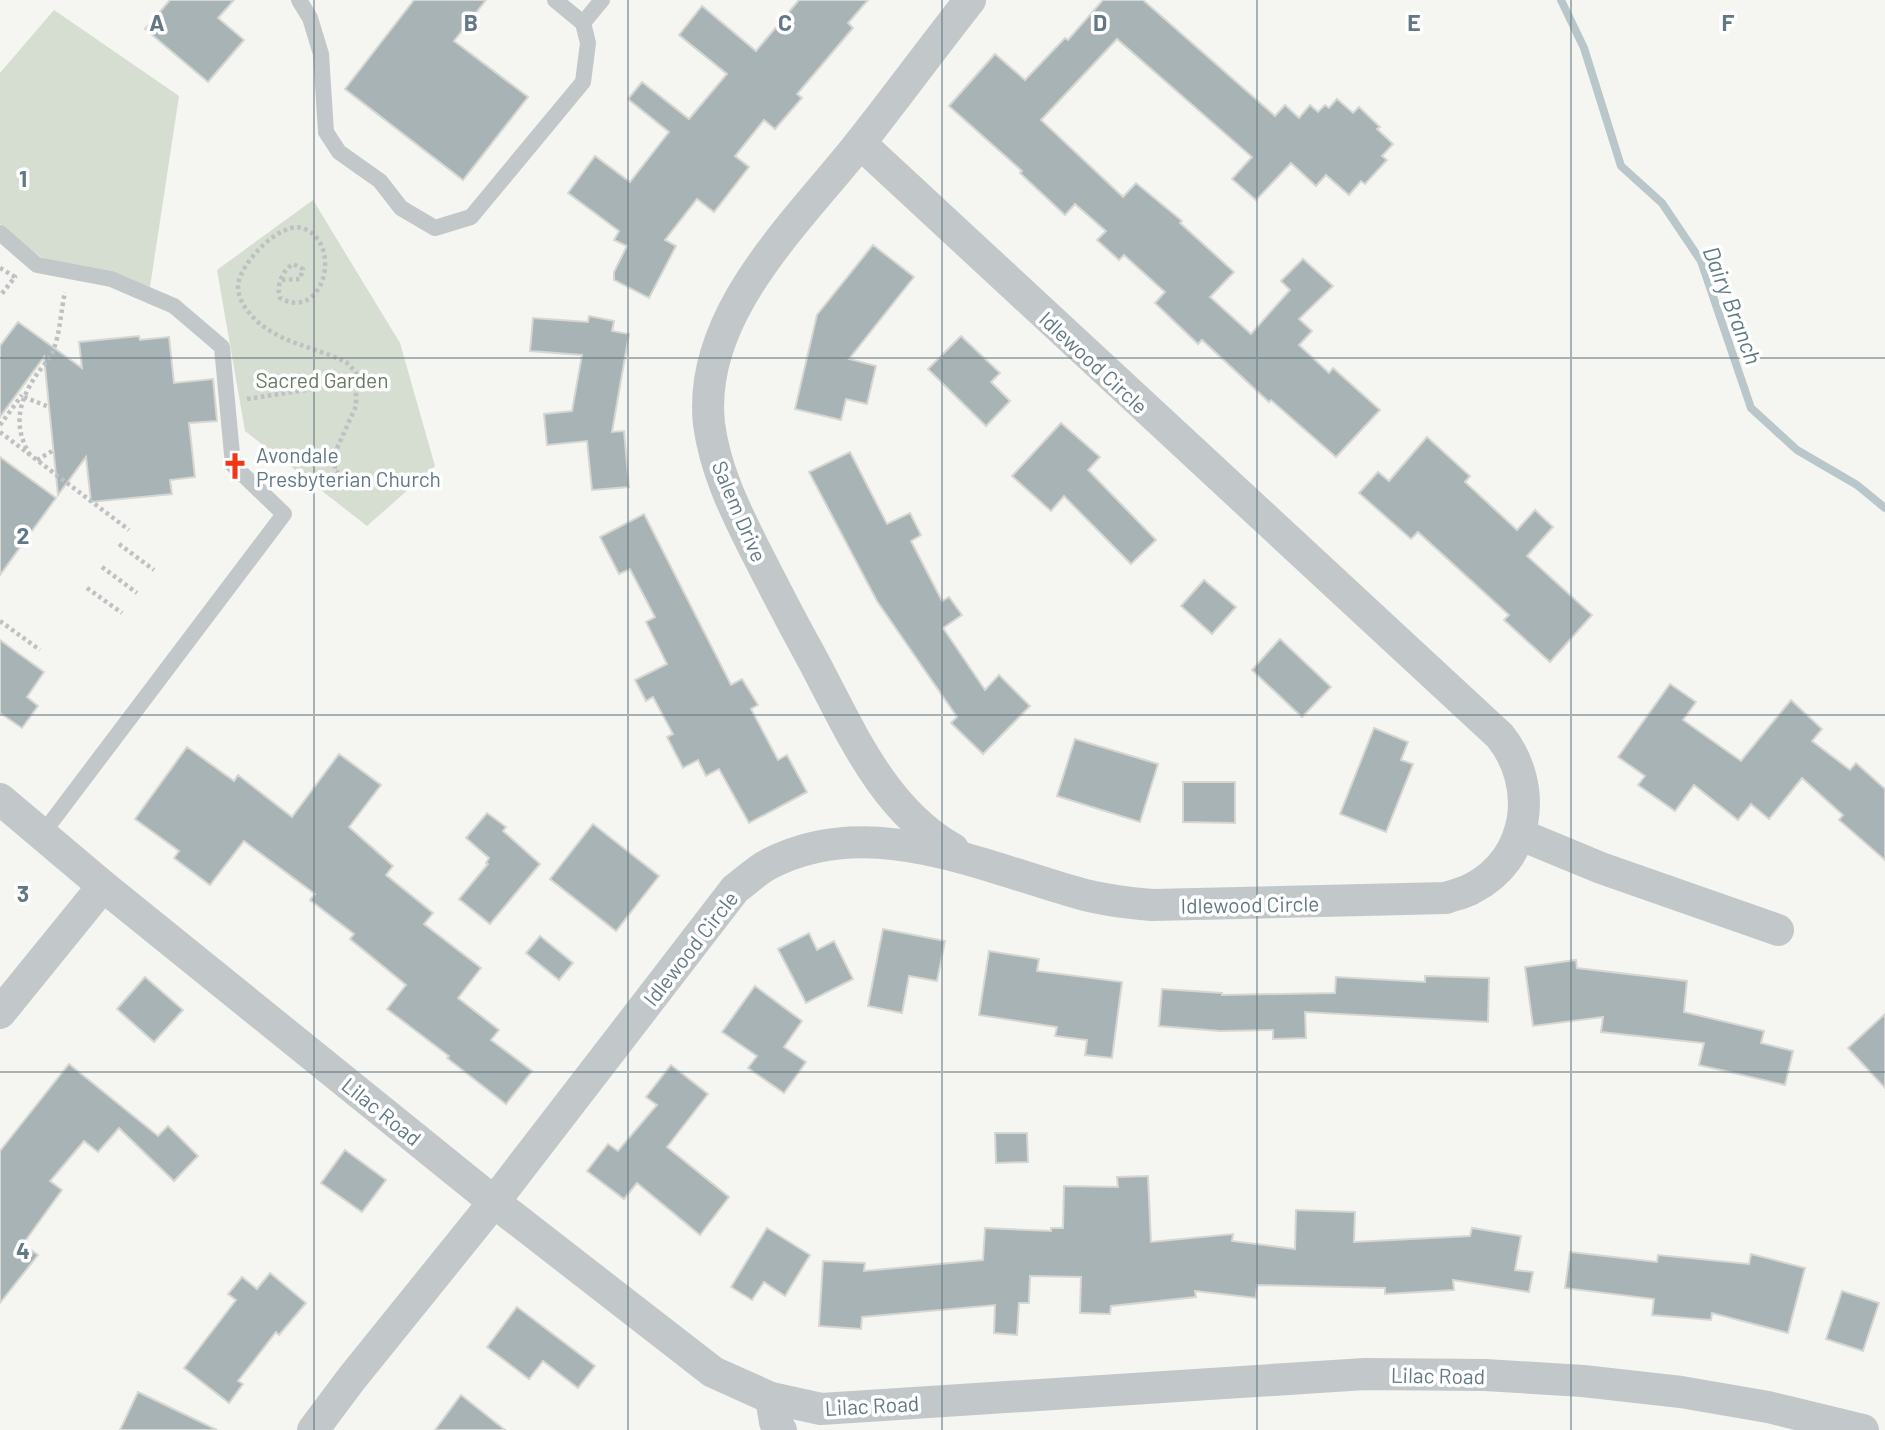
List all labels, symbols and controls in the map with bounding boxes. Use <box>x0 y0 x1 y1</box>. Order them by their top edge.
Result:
text: A <box>149 8 165 36</box>
text: B <box>464 8 478 36</box>
text: C <box>778 8 792 36</box>
text: D <box>1093 8 1107 36</box>
text: E <box>1407 8 1421 36</box>
text: F <box>1722 8 1735 36</box>
text: 1 <box>19 164 27 192</box>
water label: Dairy Branch <box>1698 242 1768 368</box>
street label: Idlewood Circle <box>1035 306 1153 418</box>
park label: Sacred Garden <box>255 367 389 392</box>
place label: Avondale Presbyterian Church <box>256 442 441 491</box>
church icon: Avondale Presbyterian Church <box>220 451 250 481</box>
street label: Salem Drive <box>708 457 772 565</box>
text: 2 <box>17 521 29 549</box>
text: 3 <box>17 879 29 907</box>
street label: Idlewood Circle <box>637 886 743 1010</box>
street label: Idlewood Circle <box>1180 890 1320 918</box>
street label: Lilac Road <box>337 1072 427 1150</box>
text: 4 <box>16 1236 30 1264</box>
street label: Lilac Road <box>1391 1362 1485 1388</box>
street label: Lilac Road <box>824 1390 920 1420</box>

